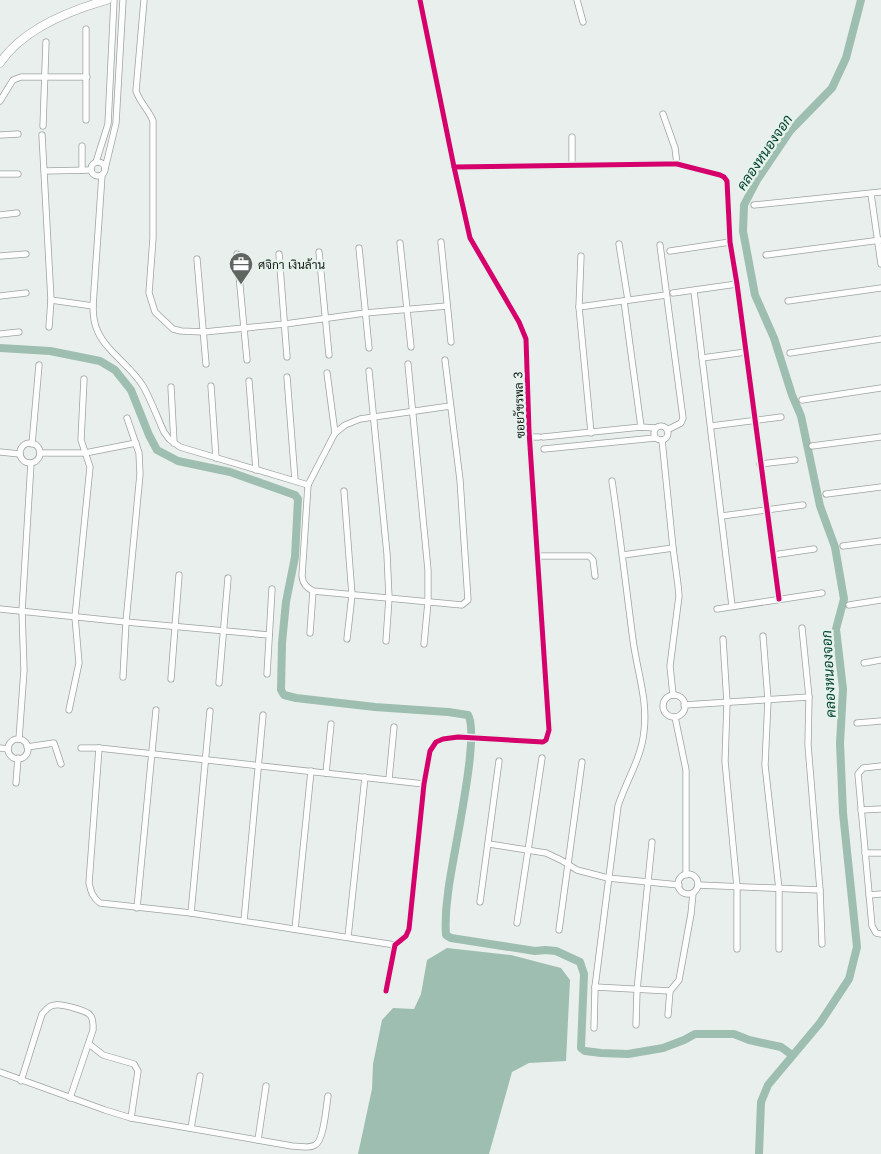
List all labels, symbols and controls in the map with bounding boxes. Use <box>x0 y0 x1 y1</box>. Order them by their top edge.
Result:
water label: คลองหนองจอก <box>732 111 796 193</box>
office icon: ศจิกา เงินล้าน <box>228 251 254 285</box>
place label: ศจิกา เงินล้าน <box>258 257 326 272</box>
street label: ซอยวัชรพล 3 <box>510 371 528 439</box>
water label: คลองหนองจอก <box>817 630 839 718</box>

